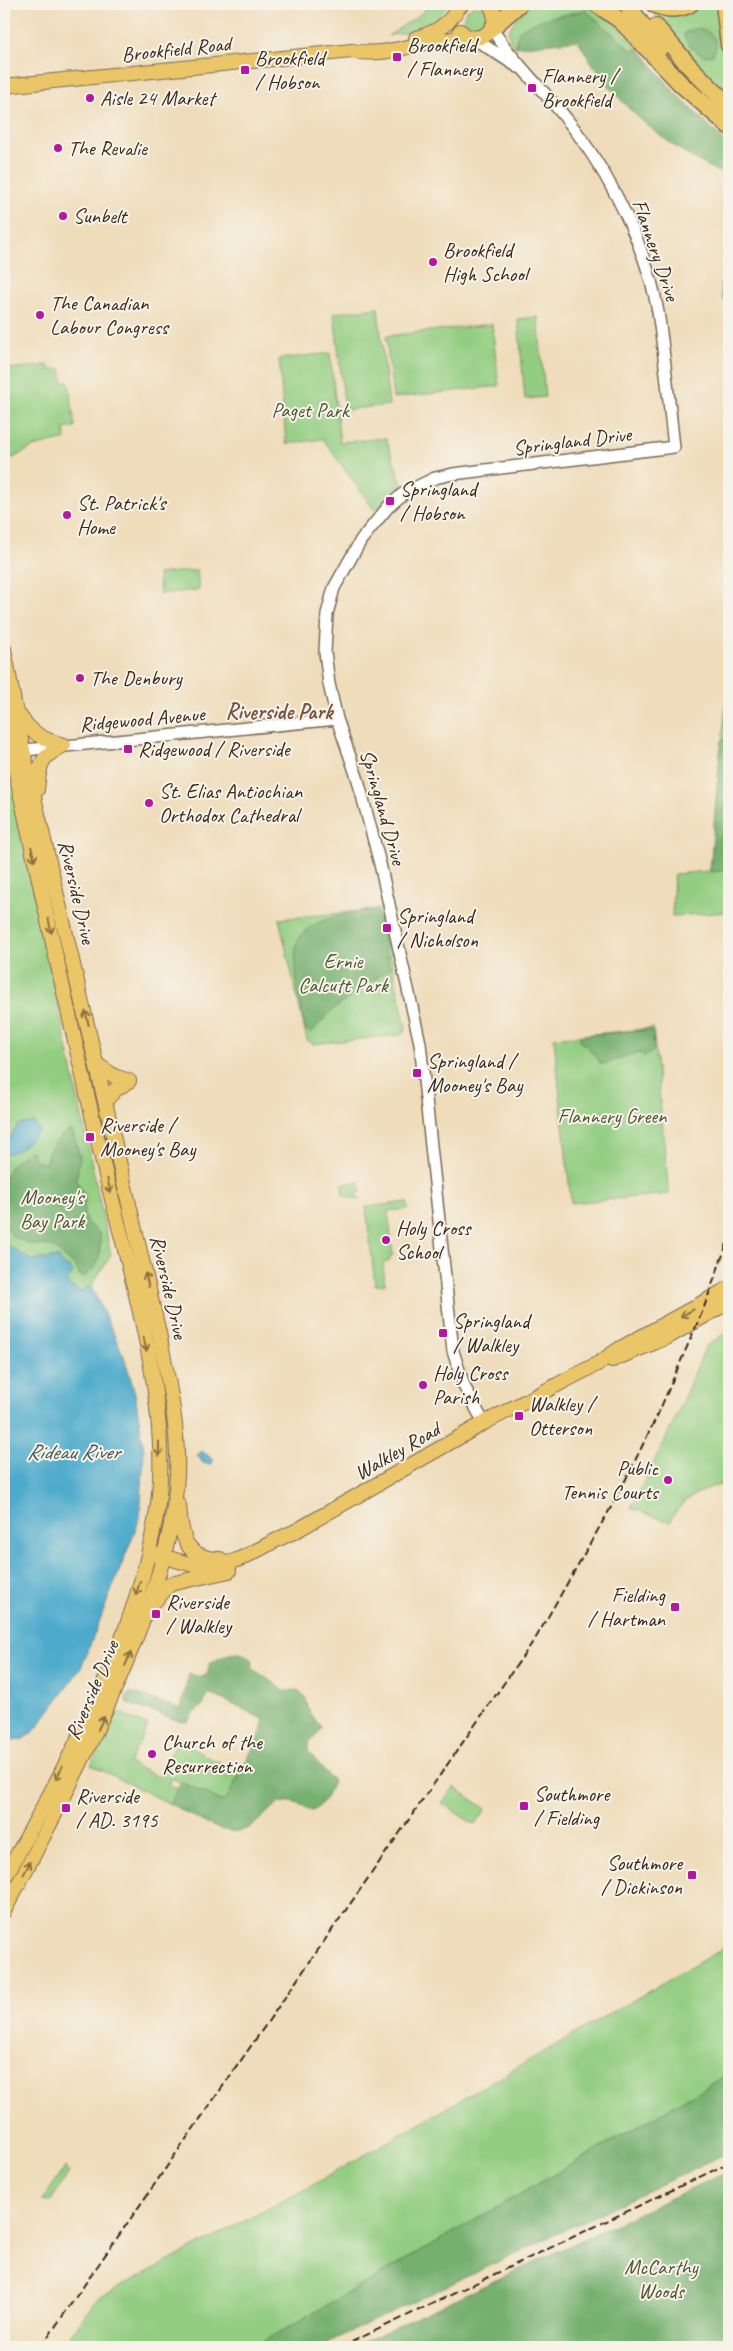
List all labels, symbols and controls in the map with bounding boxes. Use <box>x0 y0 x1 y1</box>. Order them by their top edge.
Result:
street label: Brookfield Road <box>120 30 236 68</box>
place label: Brookfield / Flannery <box>407 32 484 82</box>
place label: Brookfield / Hobson <box>255 45 328 95</box>
marker: Brookfield / Flannery <box>391 51 403 63</box>
place label: Flannery / Brookfield <box>542 63 621 113</box>
marker: Brookfield / Hobson <box>239 64 251 76</box>
marker: Flannery / Brookfield <box>526 82 538 94</box>
place label: Aisle 24 Market <box>100 85 217 111</box>
marker: Aisle 24 Market <box>84 92 96 104</box>
place label: The Revalie <box>68 135 148 161</box>
marker: The Revalie <box>52 142 64 154</box>
street label: Flannery Drive <box>627 196 686 306</box>
place label: Sunbelt <box>73 203 129 229</box>
marker: Sunbelt <box>57 210 69 222</box>
place label: Brookfield High School <box>443 237 531 287</box>
marker: Brookfield High School <box>427 256 439 268</box>
place label: The Canadian Labour Congress <box>50 290 170 340</box>
marker: The Canadian Labour Congress <box>34 309 46 321</box>
park label: Paget Park <box>271 397 351 423</box>
street label: Springland Drive <box>512 421 635 461</box>
place label: Springland / Hobson <box>400 476 480 526</box>
place label: St. Patrick's Home <box>77 490 167 540</box>
marker: Springland / Hobson <box>384 495 396 507</box>
marker: St. Patrick's Home <box>61 509 73 521</box>
place label: The Denbury <box>90 665 184 691</box>
marker: The Denbury <box>74 672 86 684</box>
district label: Riverside Park <box>226 698 334 726</box>
street label: Ridgewood Avenue <box>79 700 208 737</box>
place label: Ridgewood / Riverside <box>138 736 292 762</box>
marker: Ridgewood / Riverside <box>122 743 134 755</box>
street label: Springland Drive <box>354 746 412 870</box>
place label: St. Elias Antiochian Orthodox Cathedral <box>159 778 303 828</box>
marker: St. Elias Antiochian Orthodox Cathedral <box>143 797 155 809</box>
street label: Riverside Drive <box>52 838 102 947</box>
one-way arrow <box>29 846 38 862</box>
place label: Springland / Nicholson <box>397 903 478 953</box>
one-way arrow <box>46 917 55 933</box>
marker: Springland / Nicholson <box>381 922 393 934</box>
park label: Ernie Calcutt Park <box>298 948 389 998</box>
one-way arrow <box>82 1010 91 1026</box>
place label: Springland / Mooney's Bay <box>427 1048 524 1098</box>
marker: Springland / Mooney's Bay <box>411 1067 423 1079</box>
park label: Flannery Green <box>557 1103 667 1129</box>
place label: Riverside / Mooney's Bay <box>100 1112 197 1162</box>
marker: Riverside / Mooney's Bay <box>84 1131 96 1143</box>
one-way arrow <box>105 1177 114 1193</box>
park label: Mooney's Bay Park <box>20 1184 85 1234</box>
place label: Holy Cross School <box>396 1215 472 1265</box>
street label: Riverside Drive <box>144 1233 194 1342</box>
marker: Holy Cross School <box>380 1234 392 1246</box>
one-way arrow <box>142 1273 151 1289</box>
place label: Springland / Walkley <box>453 1308 533 1358</box>
one-way arrow <box>680 1308 695 1318</box>
marker: Springland / Walkley <box>437 1327 449 1339</box>
one-way arrow <box>141 1336 150 1352</box>
place label: Holy Cross Parish <box>433 1360 509 1410</box>
marker: Holy Cross Parish <box>417 1379 429 1391</box>
place label: Walkley / Otterson <box>529 1391 598 1441</box>
marker: Walkley / Otterson <box>513 1410 525 1422</box>
street label: Walkley Road <box>350 1414 447 1486</box>
water label: Rideau River <box>27 1438 122 1466</box>
one-way arrow <box>154 1441 164 1457</box>
place label: Public Tennis Courts <box>562 1455 660 1505</box>
marker: Public Tennis Courts <box>662 1474 674 1486</box>
one-way arrow <box>133 1579 143 1595</box>
place label: Fielding / Hartman <box>588 1582 667 1632</box>
place label: Riverside / Walkley <box>166 1589 233 1639</box>
marker: Fielding / Hartman <box>669 1601 681 1613</box>
marker: Riverside / Walkley <box>150 1608 162 1620</box>
street label: Riverside Drive <box>59 1635 125 1744</box>
one-way arrow <box>123 1652 133 1667</box>
one-way arrow <box>96 1716 106 1731</box>
place label: Church of the Resurrection <box>162 1729 263 1779</box>
marker: Church of the Resurrection <box>146 1748 158 1760</box>
one-way arrow <box>54 1765 64 1780</box>
place label: Southmore / Fielding <box>534 1781 611 1831</box>
place label: Riverside / AD. 3195 <box>76 1783 159 1833</box>
marker: Southmore / Fielding <box>518 1800 530 1812</box>
marker: Riverside / AD. 3195 <box>60 1802 72 1814</box>
place label: Southmore / Dickinson <box>601 1850 684 1900</box>
one-way arrow <box>23 1861 32 1876</box>
marker: Southmore / Dickinson <box>686 1869 698 1881</box>
park label: McCarthy Woods <box>624 2254 699 2304</box>

